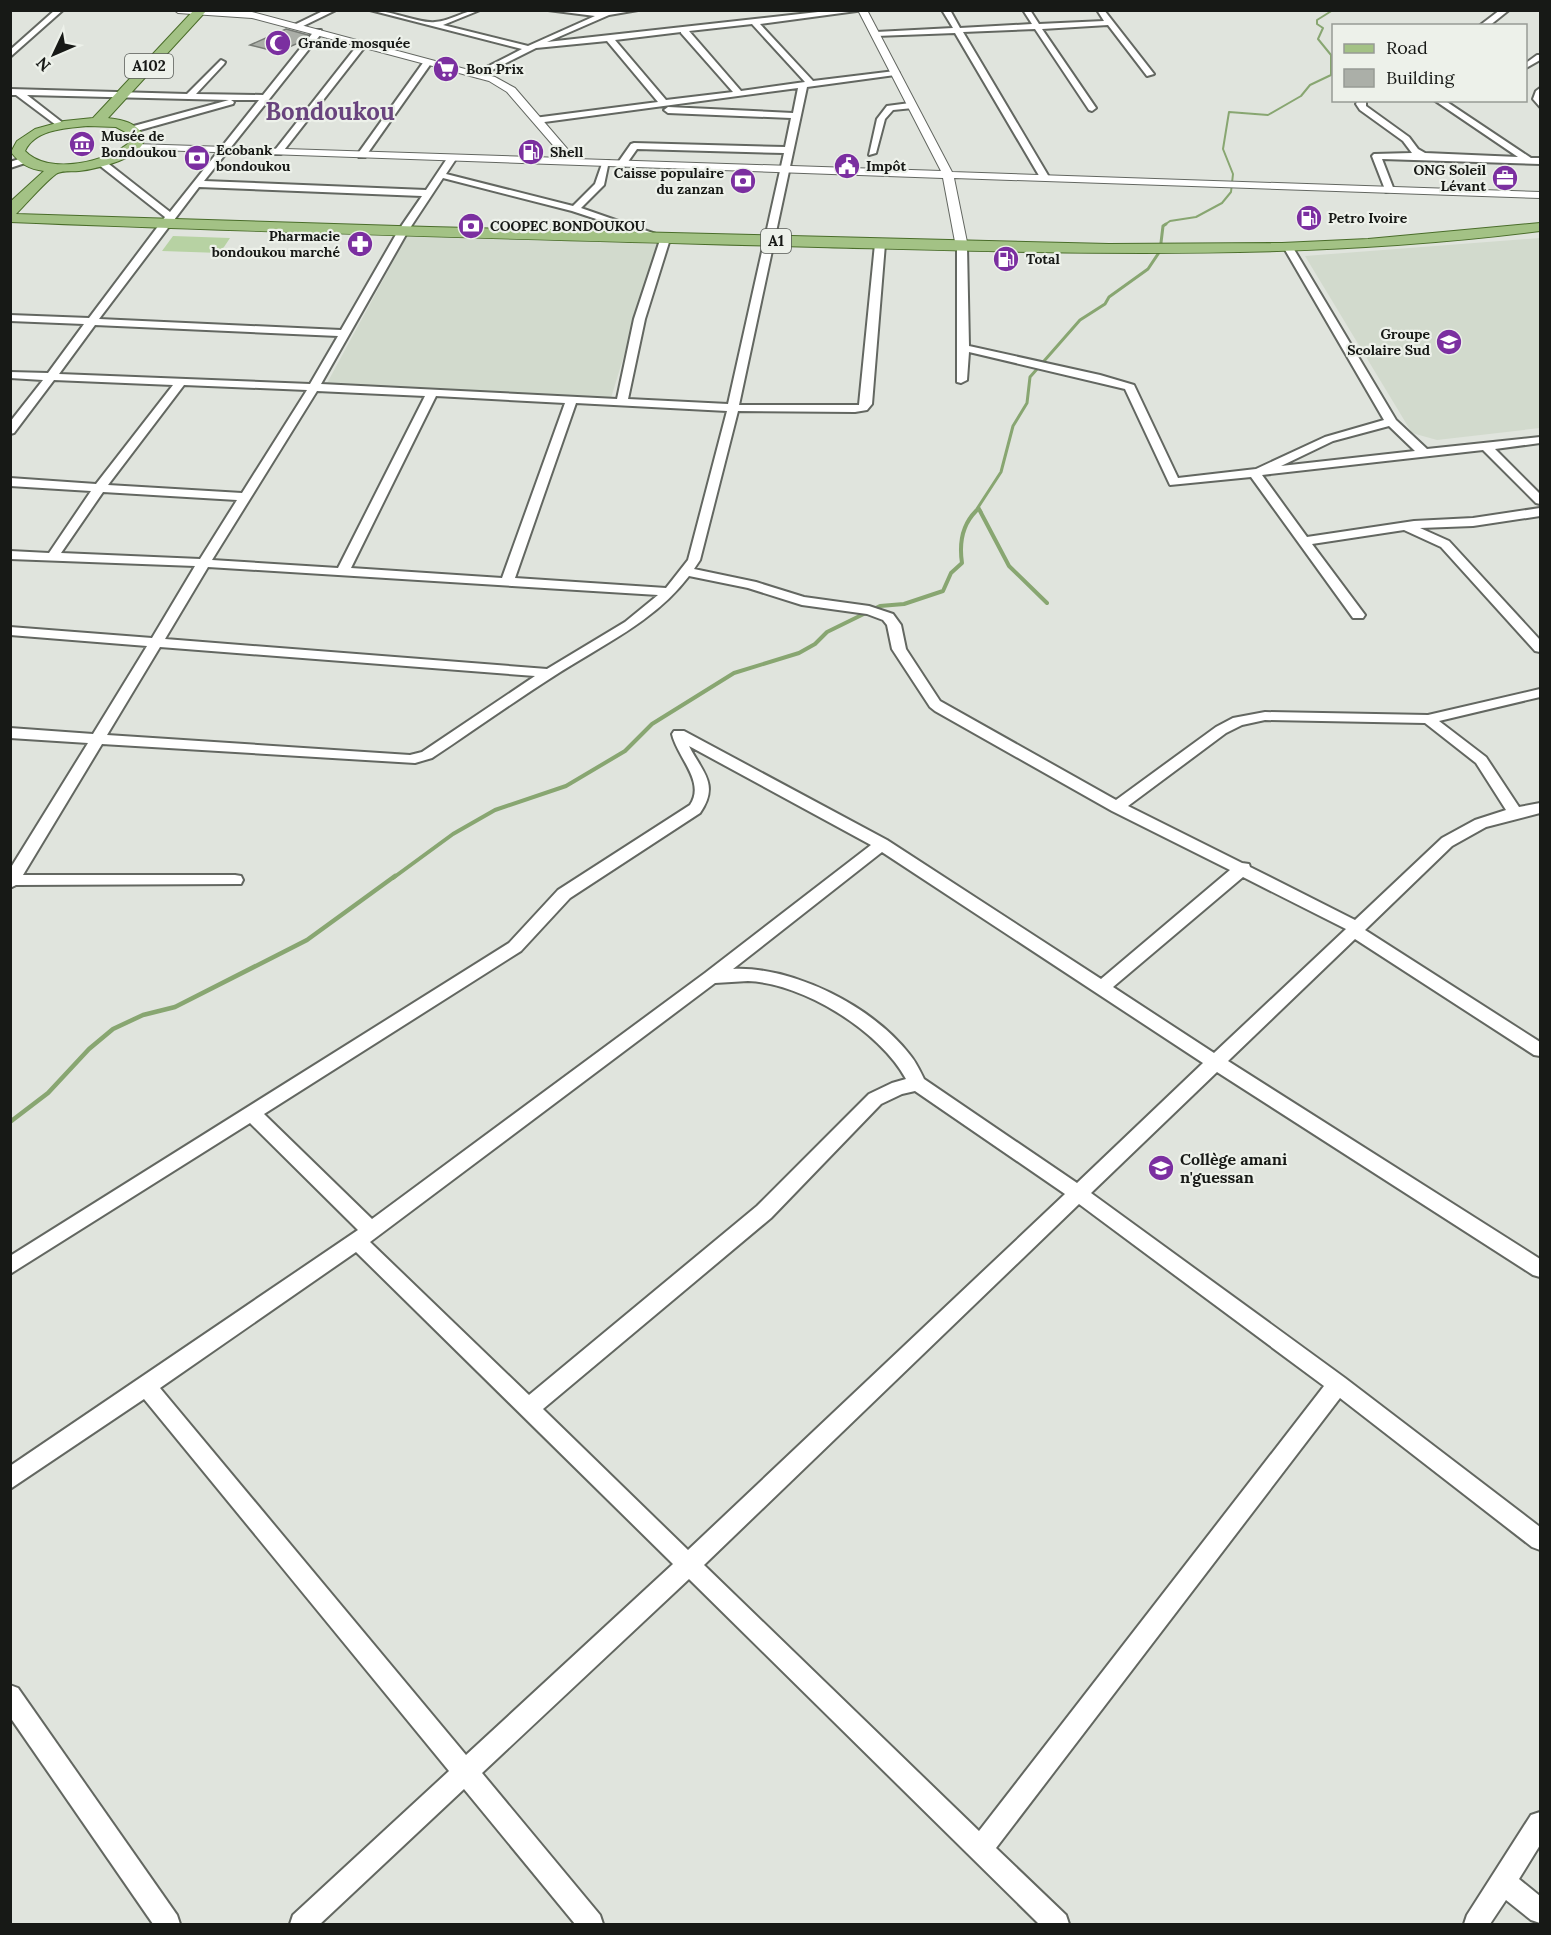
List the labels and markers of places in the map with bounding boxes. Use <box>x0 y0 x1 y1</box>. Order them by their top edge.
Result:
mosque icon: Grande mosquée <box>263 28 293 58</box>
place label: Grande mosquée <box>298 34 411 52</box>
supermarket icon: Bon Prix <box>431 54 461 84</box>
place label: Bon Prix <box>466 60 524 78</box>
place label: Musée de Bondoukou <box>101 127 177 161</box>
museum icon: Musée de Bondoukou <box>67 129 97 159</box>
fuel station icon: Shell <box>516 137 546 167</box>
place label: Ecobank bondoukou <box>215 141 291 175</box>
bank icon: Ecobank bondoukou <box>182 143 212 173</box>
place label: Shell <box>550 143 584 161</box>
public building icon: Impôt <box>832 151 862 181</box>
place label: Impôt <box>866 157 906 175</box>
place label: ONG Soleil Lévant <box>1413 161 1487 195</box>
office icon: ONG Soleil Lévant <box>1490 163 1520 193</box>
place label: Caisse populaire du zanzan <box>614 164 724 198</box>
bank icon: Caisse populaire du zanzan <box>728 166 758 196</box>
fuel station icon: Petro Ivoire <box>1294 203 1324 233</box>
place label: Petro Ivoire <box>1328 209 1408 227</box>
bank icon: COOPEC BONDOUKOU <box>456 211 486 241</box>
place label: COOPEC BONDOUKOU <box>490 217 646 235</box>
place label: Pharmacie bondoukou marché <box>211 227 340 261</box>
pharmacy icon: Pharmacie bondoukou marché <box>345 229 375 259</box>
fuel station icon: Total <box>991 244 1021 274</box>
place label: Total <box>1026 250 1060 268</box>
place label: Groupe Scolaire Sud <box>1347 325 1430 359</box>
school or university icon: Groupe Scolaire Sud <box>1434 327 1464 357</box>
place label: Collège amani n'guessan <box>1180 1149 1287 1187</box>
school or university icon: Collège amani n'guessan <box>1146 1153 1176 1183</box>

